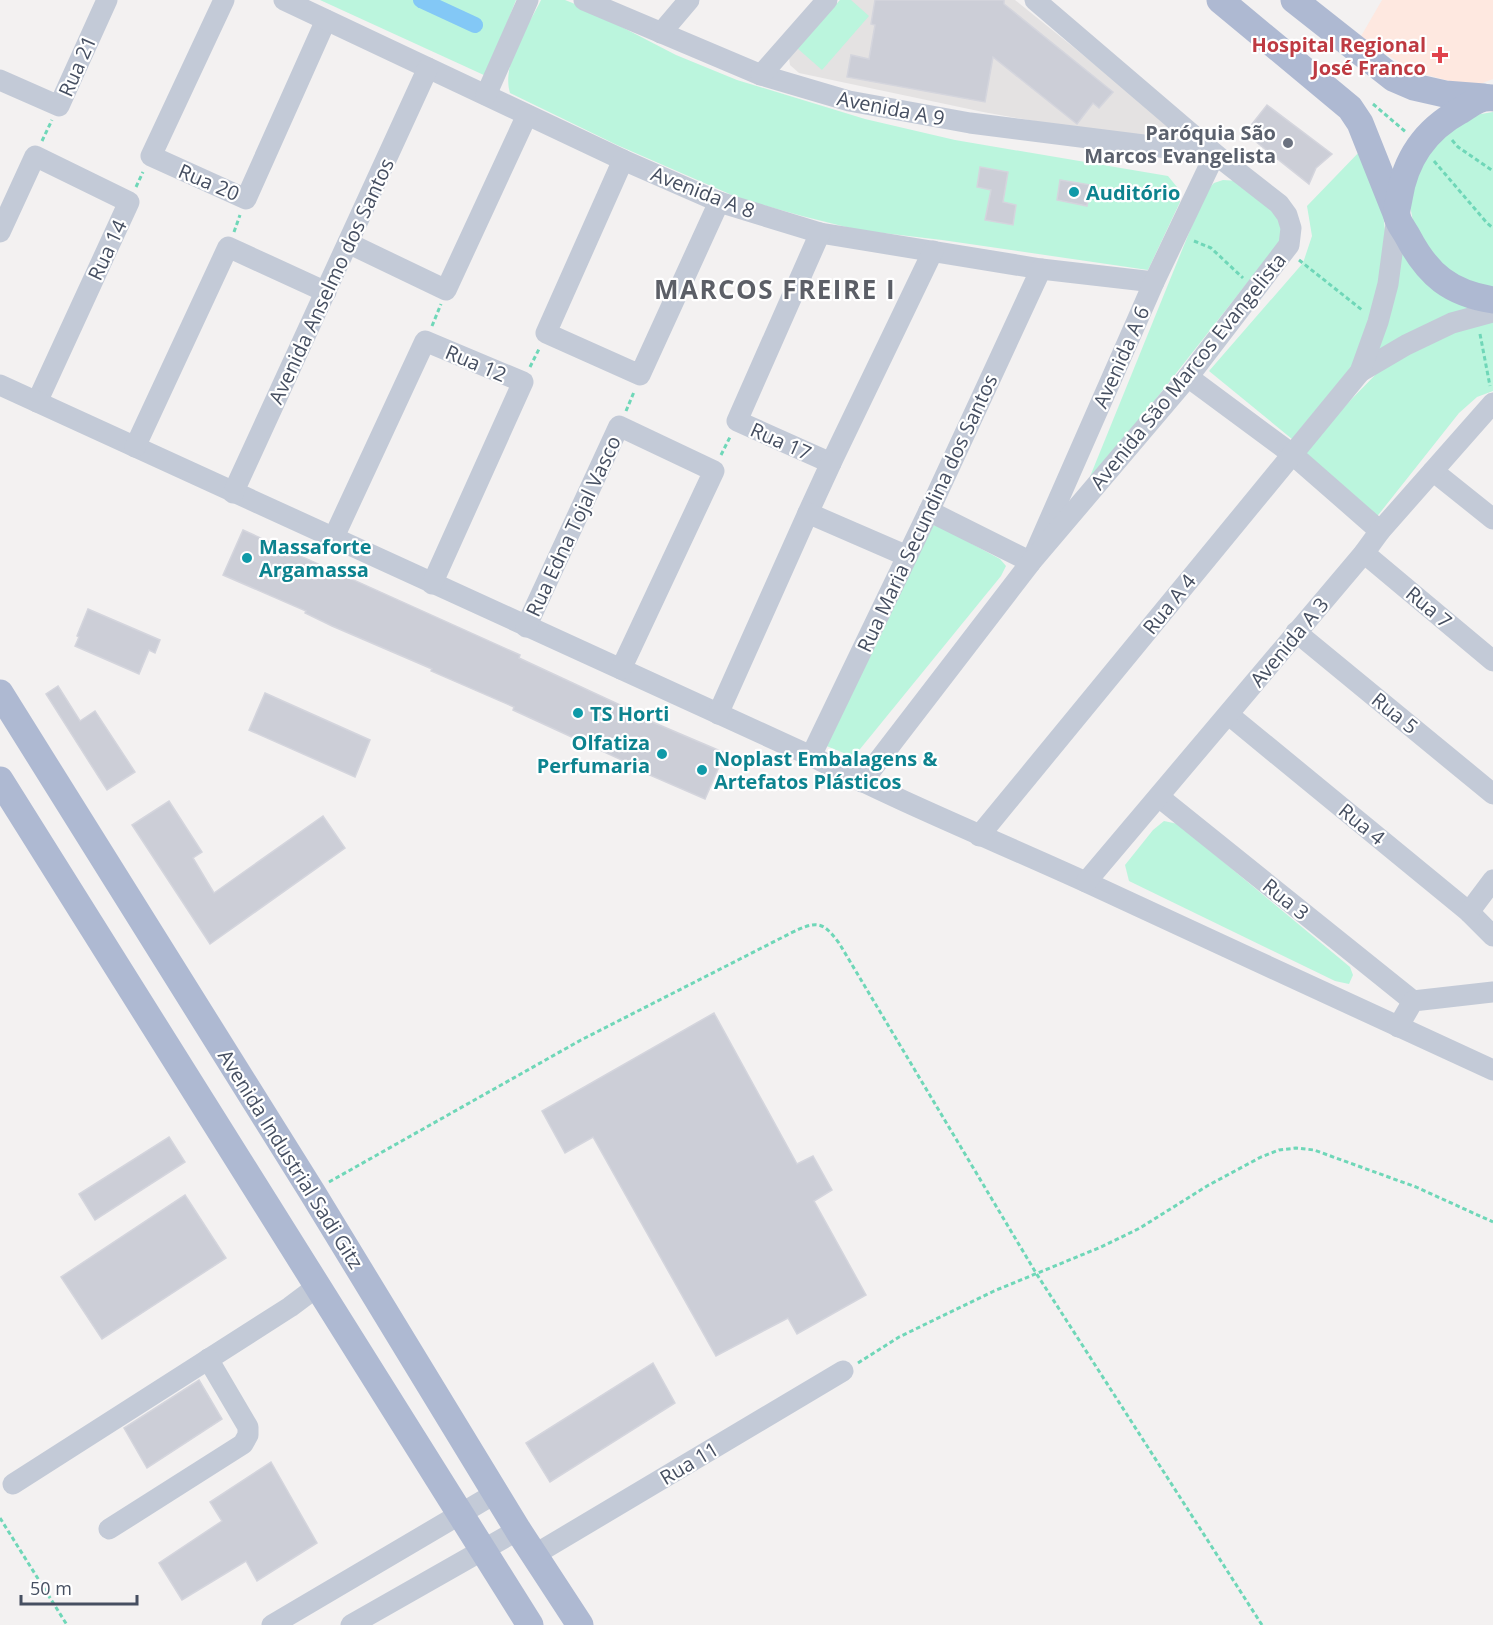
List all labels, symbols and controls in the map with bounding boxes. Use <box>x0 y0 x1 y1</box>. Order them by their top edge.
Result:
street label: Rua 21 <box>52 31 102 101</box>
place label: Hospital Regional José Franco <box>1251 31 1426 81</box>
marker: Hospital Regional José Franco <box>1431 46 1449 64</box>
street label: Avenida A 9 <box>835 84 947 132</box>
place label: Paróquia São Marcos Evangelista <box>1084 119 1276 169</box>
marker: Paróquia São Marcos Evangelista <box>1281 136 1295 150</box>
street label: Avenida Anselmo dos Santos <box>262 154 400 408</box>
street label: Rua 20 <box>174 157 244 207</box>
street label: Avenida A 8 <box>647 160 759 224</box>
place label: Auditório <box>1086 179 1180 206</box>
marker: Auditório <box>1067 185 1081 199</box>
street label: Rua 14 <box>81 215 133 285</box>
street label: Avenida São Marcos Evangelista <box>1084 247 1292 495</box>
district label: MARCOS FREIRE I <box>654 271 896 307</box>
street label: Avenida A 6 <box>1086 302 1156 412</box>
street label: Rua 12 <box>441 338 511 388</box>
street label: Rua Maria Secundina dos Santos <box>851 370 1003 656</box>
street label: Rua 17 <box>746 416 816 466</box>
street label: Rua Edna Tojal Vasco <box>519 431 627 621</box>
place label: Massaforte Argamassa <box>259 533 372 583</box>
marker: Massaforte Argamassa <box>240 551 254 565</box>
street label: Rua A 4 <box>1136 568 1202 640</box>
street label: Rua 7 <box>1400 580 1458 634</box>
street label: Avenida A 3 <box>1244 592 1334 692</box>
street label: Rua 5 <box>1366 686 1424 740</box>
place label: TS Horti <box>590 700 669 727</box>
marker: TS Horti <box>571 706 585 720</box>
place label: Olfatiza Perfumaria <box>537 729 650 779</box>
place label: Noplast Embalagens & Artefatos Plásticos <box>714 745 937 795</box>
marker: Olfatiza Perfumaria <box>655 747 669 761</box>
marker: Noplast Embalagens & Artefatos Plásticos <box>695 763 709 777</box>
street label: Rua 4 <box>1333 797 1391 851</box>
street label: Rua 3 <box>1257 872 1315 926</box>
street label: Avenida Industrial Sadi Gitz <box>212 1044 370 1274</box>
street label: Rua 11 <box>655 1435 723 1491</box>
scale bar <box>21 1568 136 1606</box>
text: 50 m <box>30 1576 72 1600</box>

